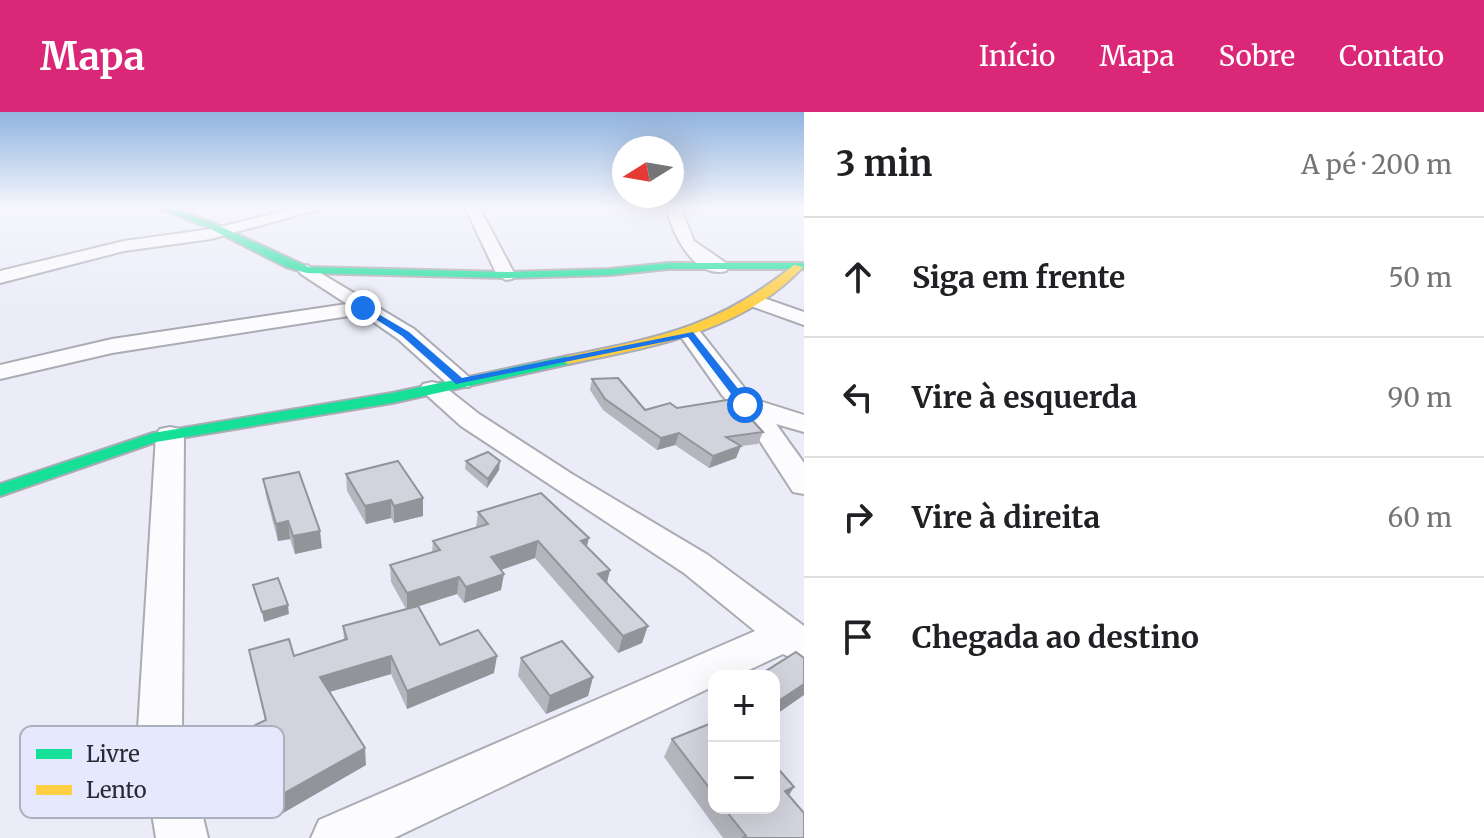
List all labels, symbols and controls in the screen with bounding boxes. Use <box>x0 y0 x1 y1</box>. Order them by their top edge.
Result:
text: Mapa <box>40 33 145 80</box>
text: Início <box>979 38 1055 74</box>
text: Mapa <box>1099 38 1174 74</box>
text: Sobre <box>1218 38 1295 74</box>
text: Contato <box>1339 38 1444 74</box>
north arrow <box>612 136 684 208</box>
text: 3 min <box>836 143 932 185</box>
text: A pé · 200 m <box>1301 148 1452 181</box>
icon: ahead <box>836 255 880 299</box>
text: Siga em frente <box>912 258 1125 296</box>
text: 50 m <box>1388 261 1452 294</box>
route end <box>345 290 381 326</box>
icon: left <box>836 375 880 419</box>
text: Vire à esquerda <box>912 378 1137 416</box>
text: 90 m <box>1388 381 1452 414</box>
route start <box>727 387 763 423</box>
icon: right <box>836 495 880 539</box>
text: Vire à direita <box>912 498 1100 536</box>
text: 60 m <box>1388 501 1452 534</box>
icon: arrive <box>836 615 880 659</box>
text: Chegada ao destino <box>912 618 1199 656</box>
map controls <box>708 670 780 814</box>
button: + <box>708 670 780 742</box>
legend <box>20 726 284 818</box>
text: Livre <box>86 740 140 768</box>
button: − <box>708 742 780 814</box>
text: Lento <box>86 776 147 804</box>

